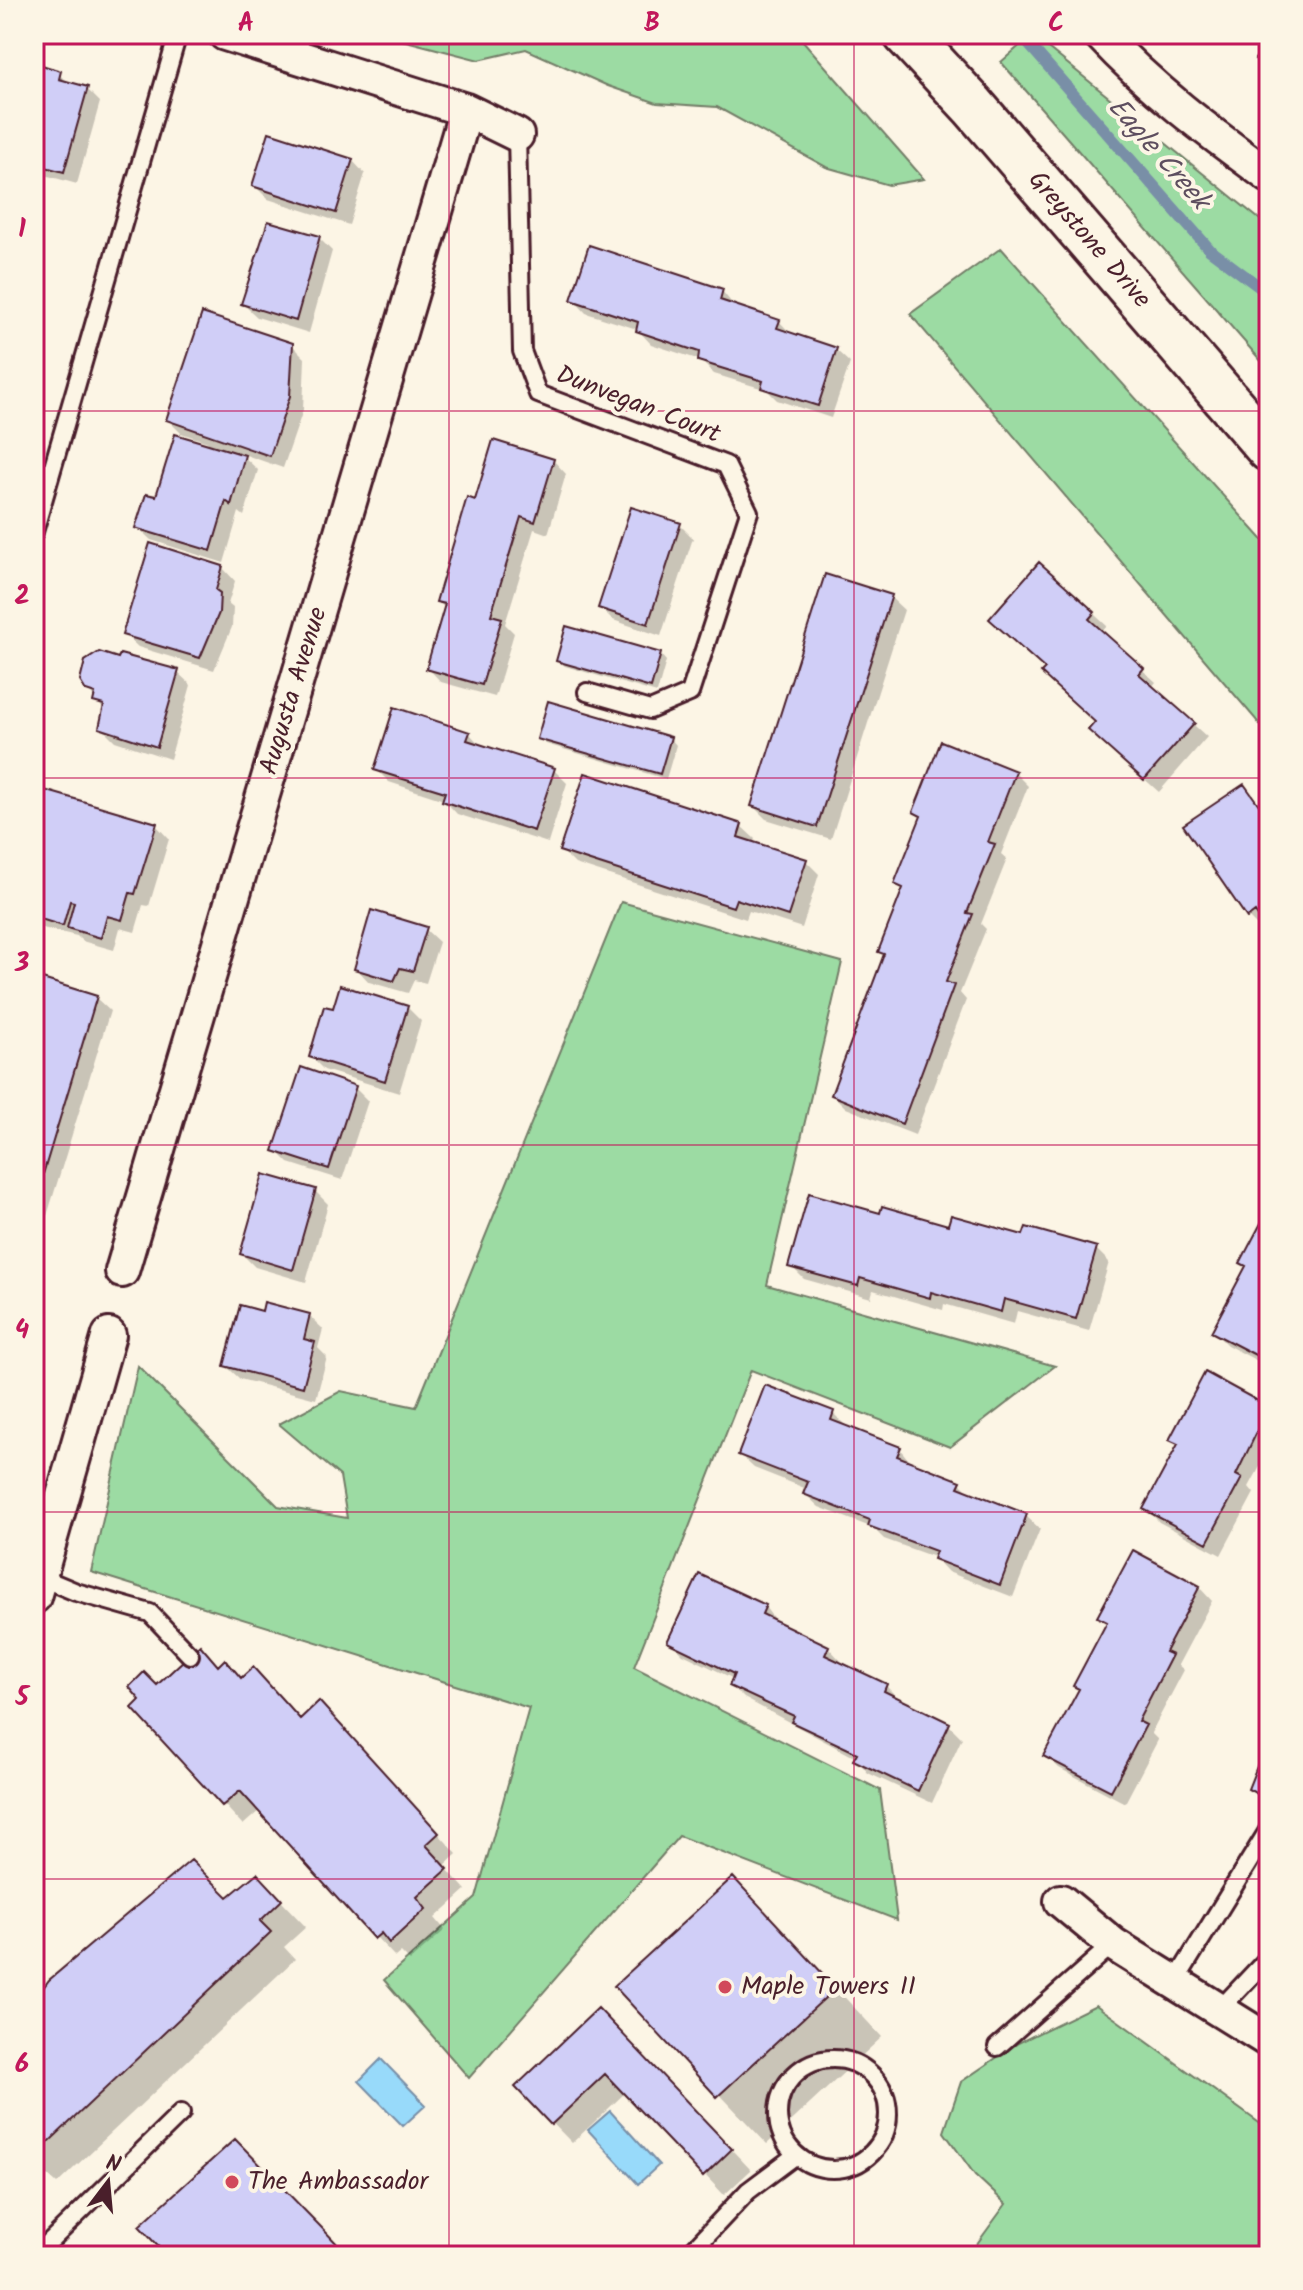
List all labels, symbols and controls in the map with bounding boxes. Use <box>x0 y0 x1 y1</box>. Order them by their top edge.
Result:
text: A <box>238 3 254 45</box>
text: B <box>644 3 660 45</box>
text: C <box>1048 3 1064 45</box>
water label: Eagle Creek <box>1096 87 1223 224</box>
street label: Greystone Drive <box>1017 161 1161 319</box>
text: 1 <box>18 209 26 251</box>
street label: Dunvegan Court <box>550 354 727 456</box>
text: 2 <box>14 576 30 618</box>
street label: Augusta Avenue <box>249 602 340 780</box>
text: 3 <box>14 943 29 985</box>
text: 4 <box>15 1310 29 1352</box>
text: 5 <box>14 1677 30 1719</box>
place label: Maple Towers II <box>741 1966 916 2008</box>
marker: Maple Towers II <box>716 1978 734 1996</box>
text: 6 <box>15 2044 29 2086</box>
north arrow <box>68 2142 148 2222</box>
text: N <box>101 2146 124 2184</box>
place label: The Ambassador <box>248 2161 429 2203</box>
marker: The Ambassador <box>223 2173 241 2191</box>

